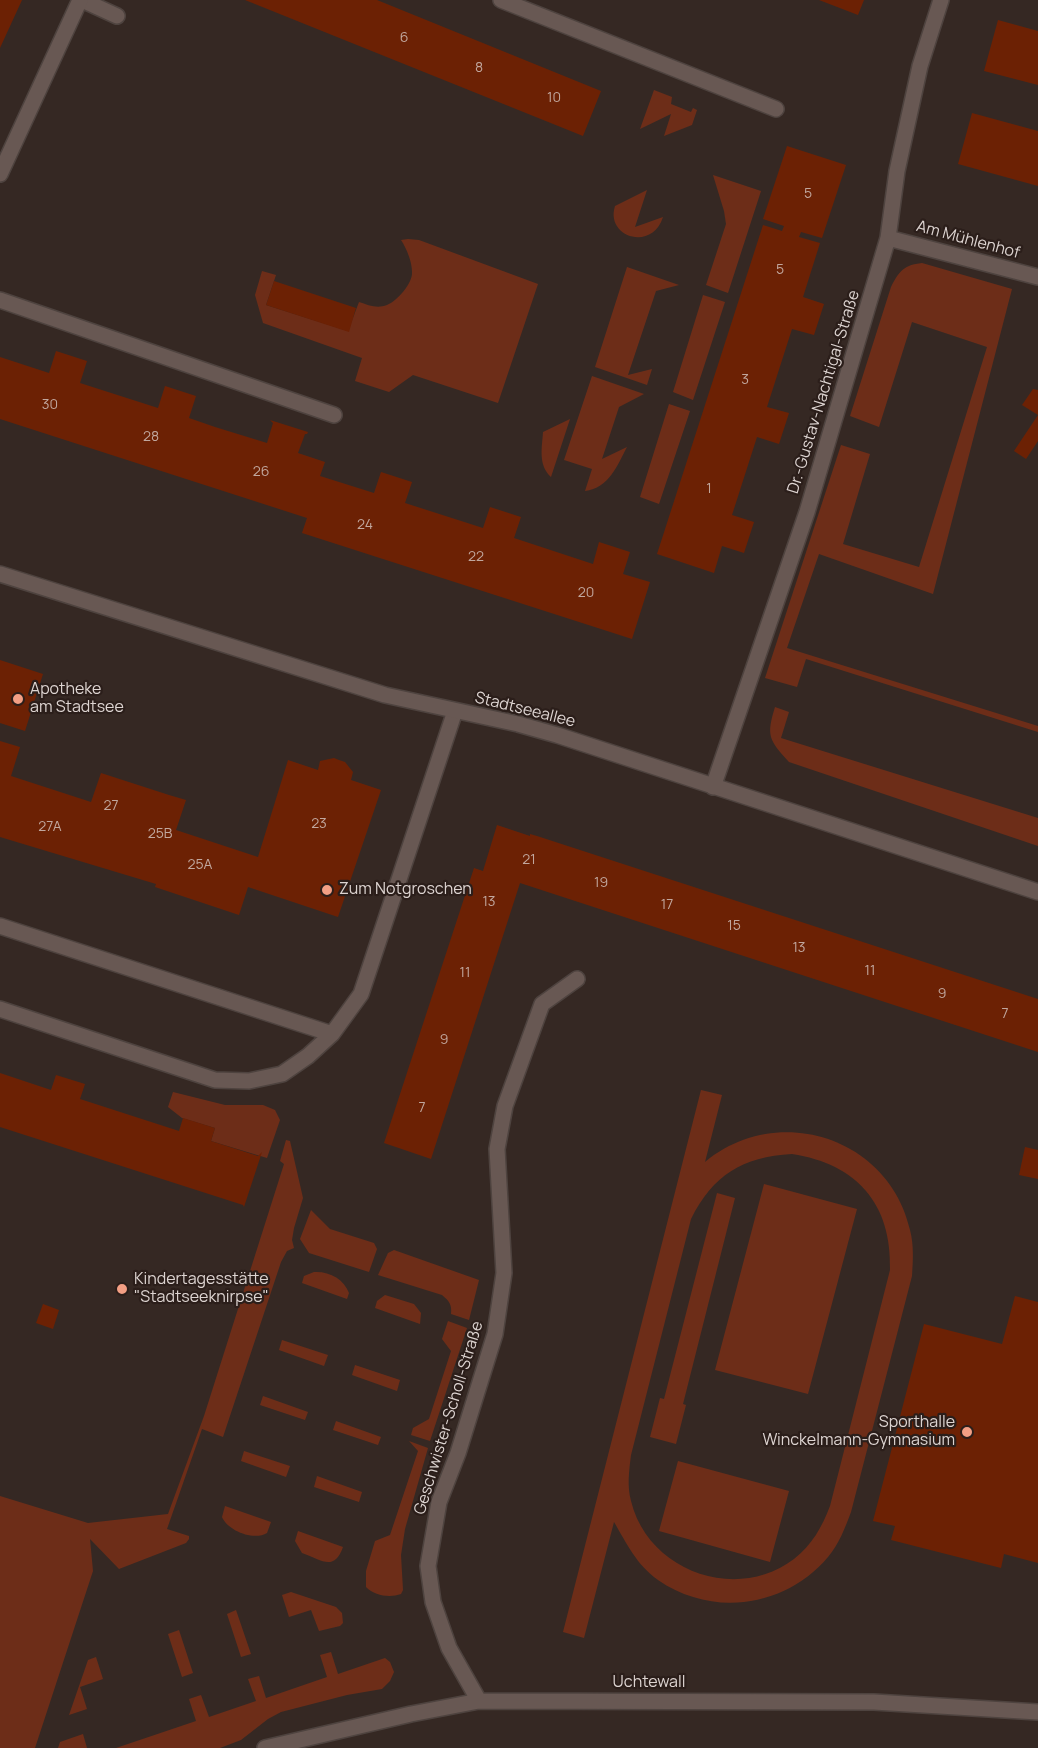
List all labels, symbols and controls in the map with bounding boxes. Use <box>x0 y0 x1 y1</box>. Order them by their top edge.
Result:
house number: 6 <box>400 30 408 46</box>
house number: 8 <box>475 60 483 76</box>
house number: 10 <box>547 90 561 106</box>
house number: 5 <box>804 186 812 202</box>
street label: Am Mühlenhof <box>914 217 1022 263</box>
house number: 5 <box>776 262 784 278</box>
street label: Dr.-Gustav-Nachtigal-Straße <box>784 288 864 496</box>
house number: 3 <box>741 372 749 388</box>
house number: 30 <box>42 397 58 413</box>
house number: 28 <box>143 429 159 445</box>
house number: 26 <box>253 464 269 480</box>
house number: 1 <box>706 481 712 497</box>
house number: 24 <box>357 517 373 533</box>
house number: 22 <box>468 549 484 565</box>
house number: 20 <box>578 585 594 601</box>
place label: Apotheke am Stadtsee <box>30 680 124 718</box>
street label: Stadtseeallee <box>473 688 577 732</box>
marker: Apotheke am Stadtsee <box>11 692 25 706</box>
house number: 27 <box>103 798 119 814</box>
house number: 23 <box>311 816 327 832</box>
house number: 27A <box>38 819 62 835</box>
house number: 25B <box>148 826 172 842</box>
house number: 21 <box>522 852 536 868</box>
house number: 25A <box>188 857 212 873</box>
house number: 19 <box>594 875 608 891</box>
place label: Zum Notgroschen <box>339 880 472 900</box>
marker: Zum Notgroschen <box>320 883 334 897</box>
house number: 13 <box>482 894 496 910</box>
house number: 17 <box>661 897 673 913</box>
house number: 15 <box>727 918 741 934</box>
house number: 13 <box>792 940 806 956</box>
house number: 11 <box>865 963 875 979</box>
house number: 11 <box>460 965 470 981</box>
house number: 9 <box>938 986 946 1002</box>
house number: 7 <box>1001 1006 1009 1022</box>
house number: 9 <box>440 1032 448 1048</box>
house number: 7 <box>418 1100 426 1116</box>
place label: Kindertagesstätte "Stadtseeknirpse" <box>134 1270 269 1308</box>
marker: Kindertagesstätte "Stadtseeknirpse" <box>115 1282 129 1296</box>
street label: Geschwister-Scholl-Straße <box>410 1319 488 1517</box>
place label: Sporthalle Winckelmann-Gymnasium <box>762 1413 955 1451</box>
marker: Sporthalle Winckelmann-Gymnasium <box>960 1425 974 1439</box>
street label: Uchtewall <box>613 1673 685 1693</box>

